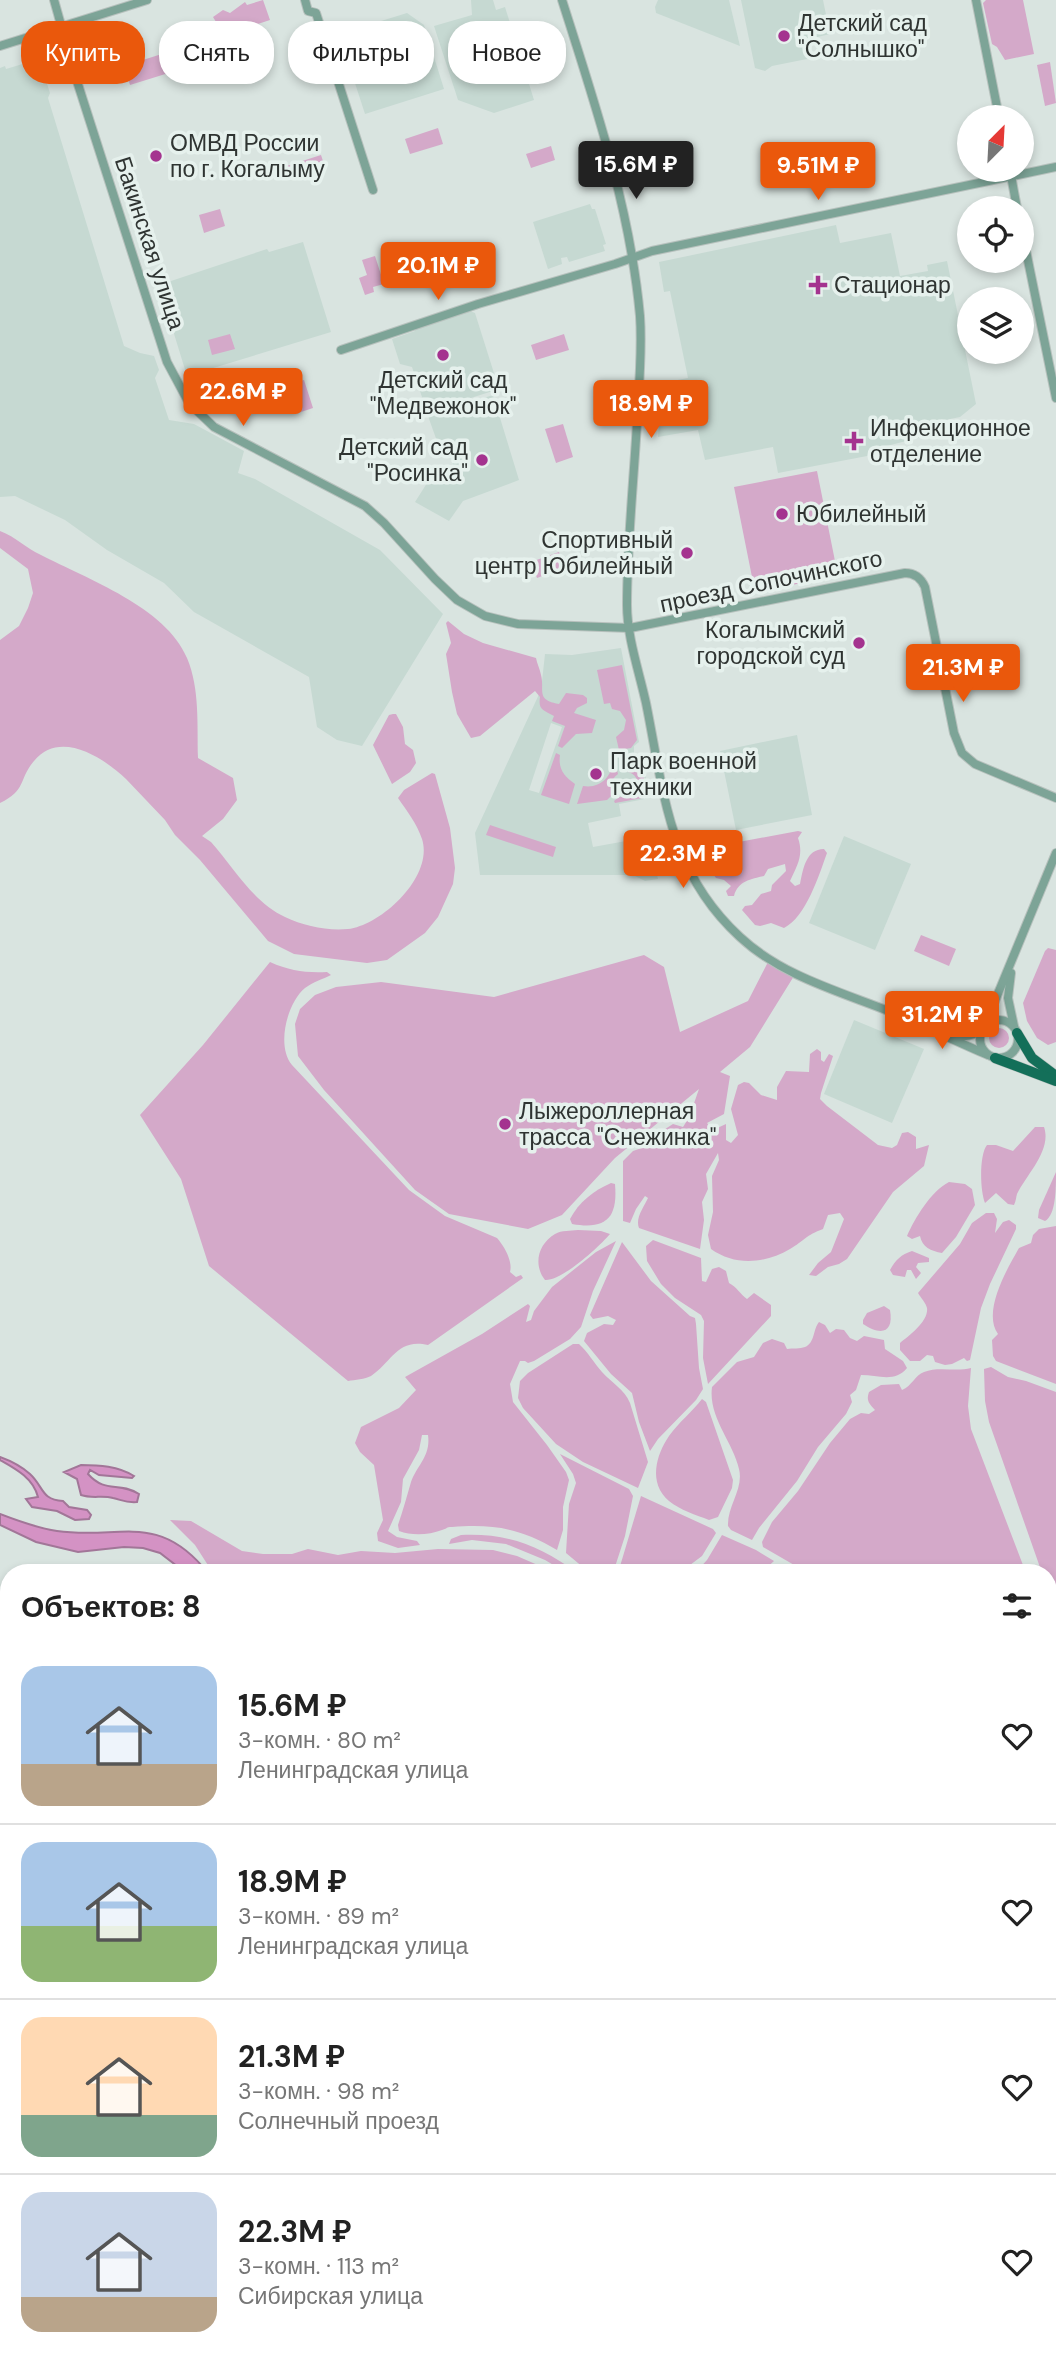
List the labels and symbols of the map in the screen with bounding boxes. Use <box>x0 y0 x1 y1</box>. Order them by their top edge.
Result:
place label: Детский сад "Солнышко" <box>798 8 928 64</box>
marker: Детский сад "Солнышко" <box>776 28 792 44</box>
north arrow <box>957 105 1034 182</box>
place label: ОМВД России по г. Когалыму <box>170 128 325 184</box>
pin: 15.6M ₽ <box>571 142 701 201</box>
pin: 9.51M ₽ <box>753 142 883 202</box>
marker: ОМВД России по г. Когалыму <box>148 148 164 164</box>
street label: Бакинская улица <box>108 153 192 333</box>
pin: 20.1M ₽ <box>373 243 503 302</box>
place label: Стационар <box>834 270 951 300</box>
marker: Стационар <box>808 275 828 295</box>
marker: Детский сад "Медвежонок" <box>435 347 451 363</box>
place label: Детский сад "Медвежонок" <box>370 365 516 421</box>
pin: 22.6M ₽ <box>178 368 308 428</box>
pin: 18.9M ₽ <box>586 380 716 440</box>
place label: Инфекционное отделение <box>870 413 1031 469</box>
marker: Инфекционное отделение <box>844 431 864 451</box>
place label: Детский сад "Росинка" <box>339 432 469 488</box>
marker: Детский сад "Росинка" <box>474 452 490 468</box>
place label: Юбилейный <box>796 499 926 529</box>
marker: Юбилейный <box>774 506 790 522</box>
place label: Спортивный центр Юбилейный <box>475 525 673 581</box>
street label: проезд Сопочинского <box>657 543 885 619</box>
marker: Спортивный центр Юбилейный <box>679 545 695 561</box>
place label: Когалымский городской суд <box>697 615 846 671</box>
marker: Когалымский городской суд <box>851 635 867 651</box>
pin: 21.3M ₽ <box>898 644 1028 704</box>
place label: Парк военной техники <box>610 746 757 802</box>
marker: Парк военной техники <box>588 766 604 782</box>
pin: 22.3M ₽ <box>618 830 748 890</box>
pin: 31.2M ₽ <box>877 992 1007 1051</box>
place label: Лыжероллерная трасса "Снежинка" <box>519 1096 717 1152</box>
marker: Лыжероллерная трасса "Снежинка" <box>497 1116 513 1132</box>

